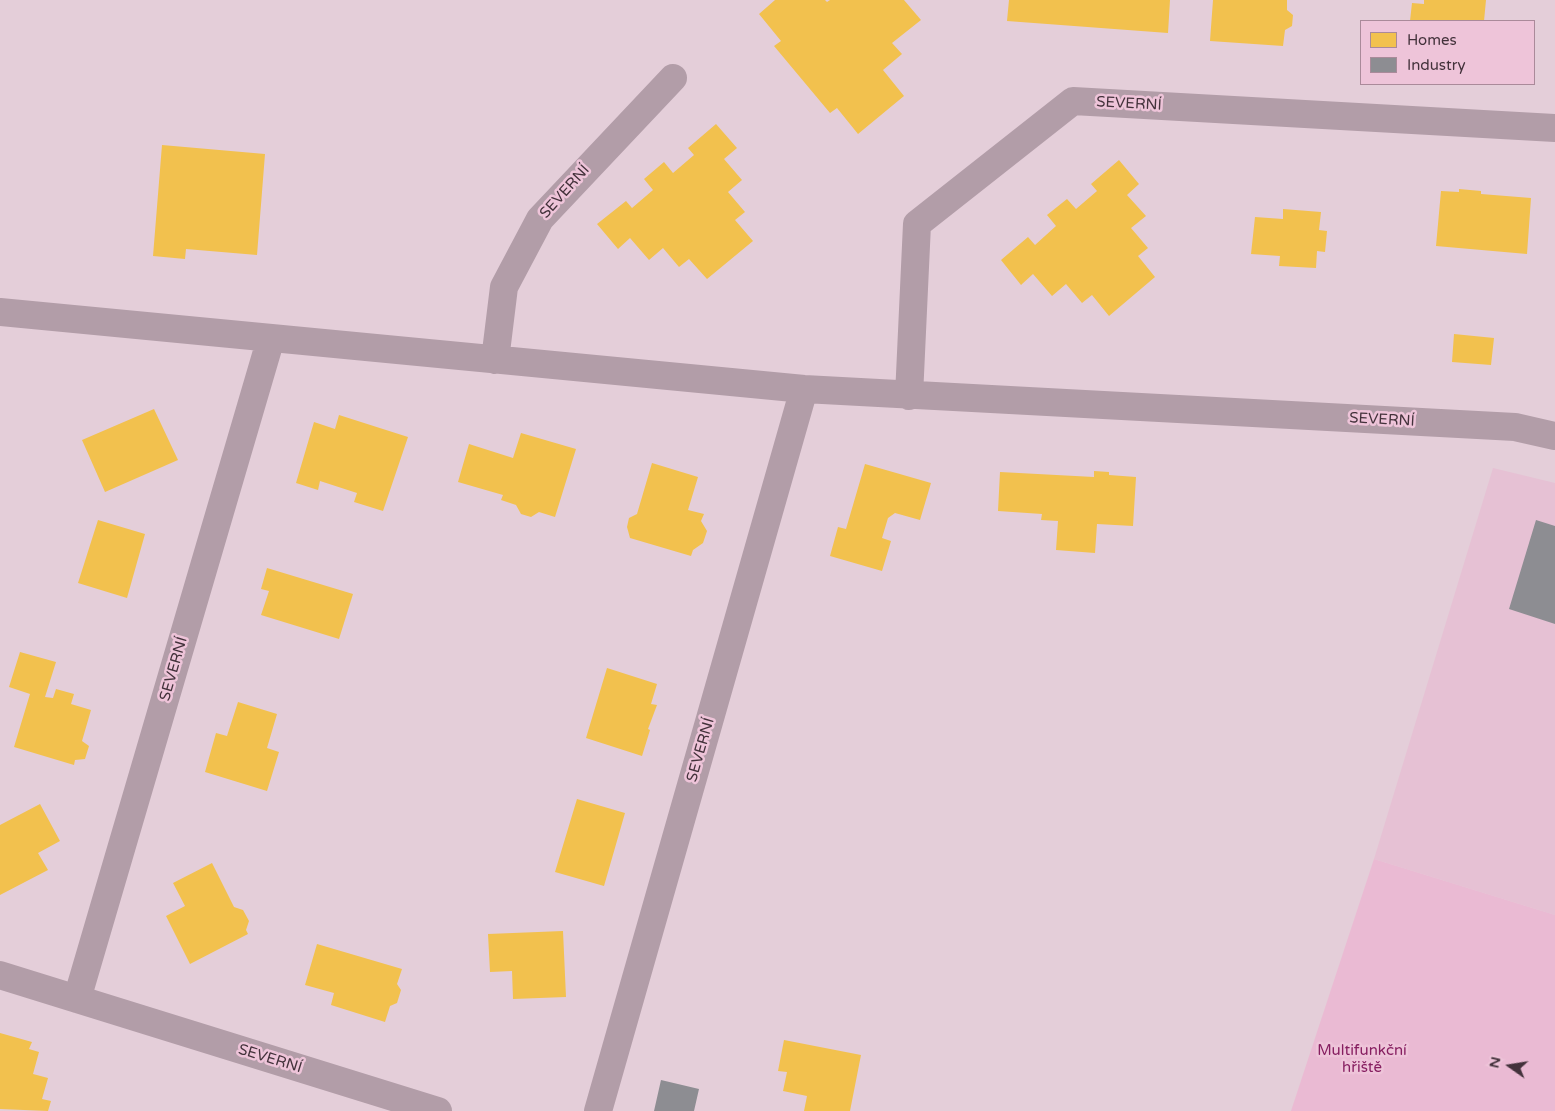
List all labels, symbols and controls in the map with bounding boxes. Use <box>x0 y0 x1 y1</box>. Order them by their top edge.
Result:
legend <box>1360 20 1535 85</box>
text: Homes <box>1407 31 1457 49</box>
text: Industry <box>1407 56 1466 74</box>
street label: SEVERNÍ <box>1096 93 1162 115</box>
street label: SEVERNÍ <box>536 162 594 222</box>
street label: SEVERNÍ <box>1349 409 1415 431</box>
street label: SEVERNÍ <box>156 635 192 703</box>
street label: SEVERNÍ <box>683 716 719 784</box>
street label: SEVERNÍ <box>236 1041 304 1077</box>
north arrow <box>1485 1041 1535 1091</box>
park label: Multifunkční hřiště <box>1317 1042 1407 1077</box>
text: N <box>1485 1055 1504 1070</box>

